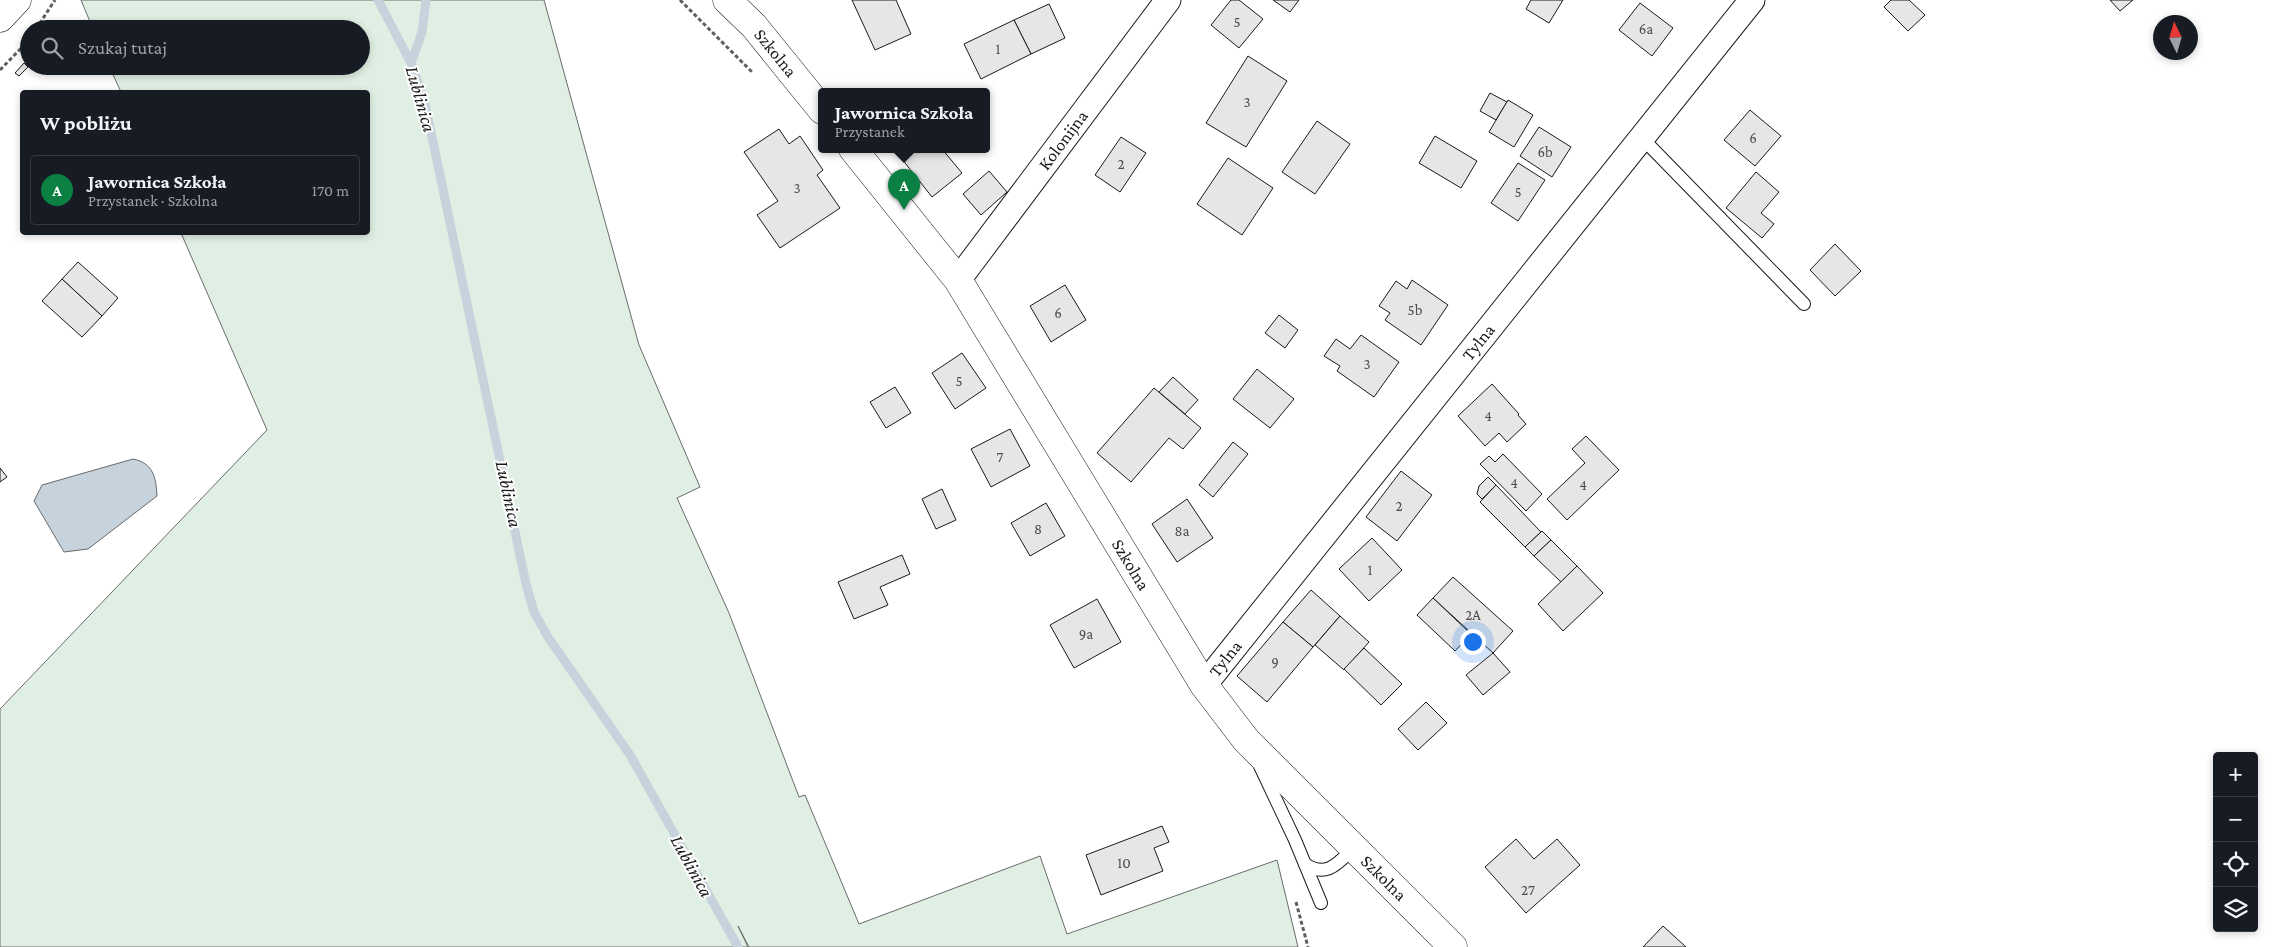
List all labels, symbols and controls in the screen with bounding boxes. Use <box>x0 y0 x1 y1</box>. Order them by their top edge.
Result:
house number: 5 <box>1233 14 1241 30</box>
north arrow <box>2153 15 2198 60</box>
search box <box>20 20 370 75</box>
house number: 6a <box>1639 21 1653 37</box>
street label: Szkolna <box>750 25 801 81</box>
icon: search <box>38 34 66 62</box>
text: Szukaj tutaj <box>78 37 167 58</box>
house number: 1 <box>996 41 1001 57</box>
water label: Lublinica <box>402 64 440 134</box>
popup <box>818 88 990 153</box>
house number: 3 <box>1243 94 1251 110</box>
text: Jawornica Szkoła <box>835 102 973 123</box>
street label: Kolonijna <box>1034 106 1092 174</box>
text: W pobliżu <box>40 111 132 135</box>
text: Przystanek <box>835 123 905 140</box>
house number: 6 <box>1749 130 1757 146</box>
house number: 6b <box>1537 144 1553 160</box>
house number: 2 <box>1117 156 1125 172</box>
pin: A <box>888 169 920 210</box>
text: Jawornica Szkoła <box>88 171 226 192</box>
house number: 3 <box>793 180 801 196</box>
text: A <box>52 182 62 199</box>
text: 170 m <box>312 182 349 199</box>
house number: 5 <box>1514 184 1522 200</box>
text: Przystanek · Szkolna <box>88 192 218 209</box>
house number: 5b <box>1408 302 1423 318</box>
house number: 6 <box>1054 305 1062 321</box>
street label: Tylna <box>1458 320 1499 364</box>
house number: 3 <box>1363 356 1371 372</box>
house number: 5 <box>955 373 963 389</box>
house number: 4 <box>1484 408 1492 424</box>
house number: 7 <box>997 449 1004 465</box>
water label: Lublinica <box>492 459 526 529</box>
house number: 4 <box>1510 475 1518 491</box>
house number: 4 <box>1579 477 1587 493</box>
house number: 2 <box>1395 498 1403 514</box>
house number: 8 <box>1034 521 1042 537</box>
house number: 8a <box>1174 523 1190 539</box>
street label: Szkolna <box>1108 535 1154 594</box>
house number: 1 <box>1368 562 1373 578</box>
house number: 2A <box>1465 607 1481 623</box>
house number: 9a <box>1079 626 1093 642</box>
your location <box>1460 629 1486 655</box>
street label: Tylna <box>1205 636 1246 681</box>
house number: 9 <box>1271 654 1279 670</box>
map controls <box>2213 752 2258 932</box>
button: + <box>2213 752 2258 797</box>
button: − <box>2213 797 2258 842</box>
water label: Lublinica <box>666 831 718 901</box>
button: locate <box>2213 842 2258 887</box>
street label: Szkolna <box>1357 851 1411 905</box>
house number: 10 <box>1117 855 1131 871</box>
house number: 27 <box>1521 882 1535 898</box>
button: layers <box>2213 887 2258 932</box>

